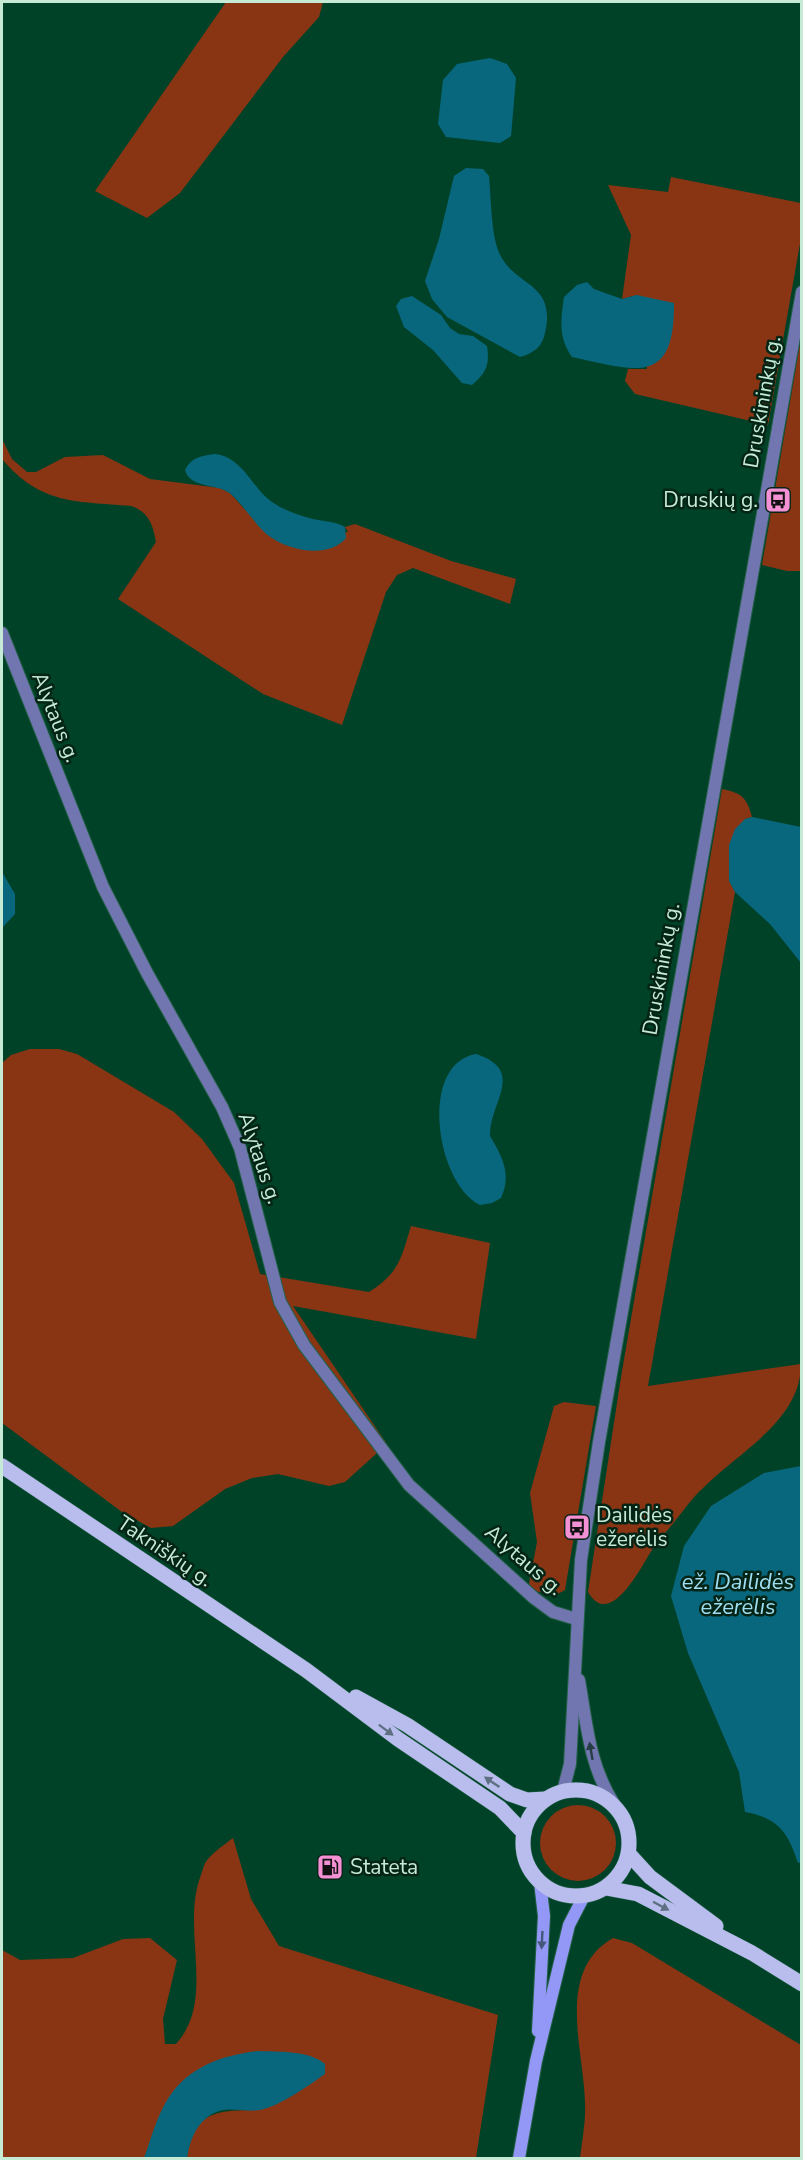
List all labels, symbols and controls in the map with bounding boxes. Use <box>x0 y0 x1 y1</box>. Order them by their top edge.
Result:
street label: Druskininkų g. <box>737 334 787 470</box>
bus stop icon: Druskių g. <box>763 485 793 515</box>
place label: Druskių g. <box>663 486 758 514</box>
street label: Alytaus g. <box>25 668 87 766</box>
street label: Druskininkų g. <box>636 901 686 1037</box>
street label: Alytaus g. <box>231 1108 289 1208</box>
place label: Dailidės ežerėlis <box>596 1501 672 1553</box>
street label: Takniškių g. <box>112 1509 218 1593</box>
bus stop icon: Dailidės ežerėlis <box>562 1512 592 1542</box>
street label: Alytaus g. <box>479 1518 569 1602</box>
water label: ež. Dailidės ežerėlis <box>682 1567 794 1622</box>
one-way arrow <box>378 1724 394 1736</box>
one-way arrow <box>586 1742 595 1761</box>
one-way arrow <box>484 1777 500 1788</box>
fuel station icon: Stateta <box>315 1852 345 1882</box>
place label: Stateta <box>350 1853 418 1881</box>
one-way arrow <box>653 1901 670 1911</box>
one-way arrow <box>538 1931 547 1950</box>

